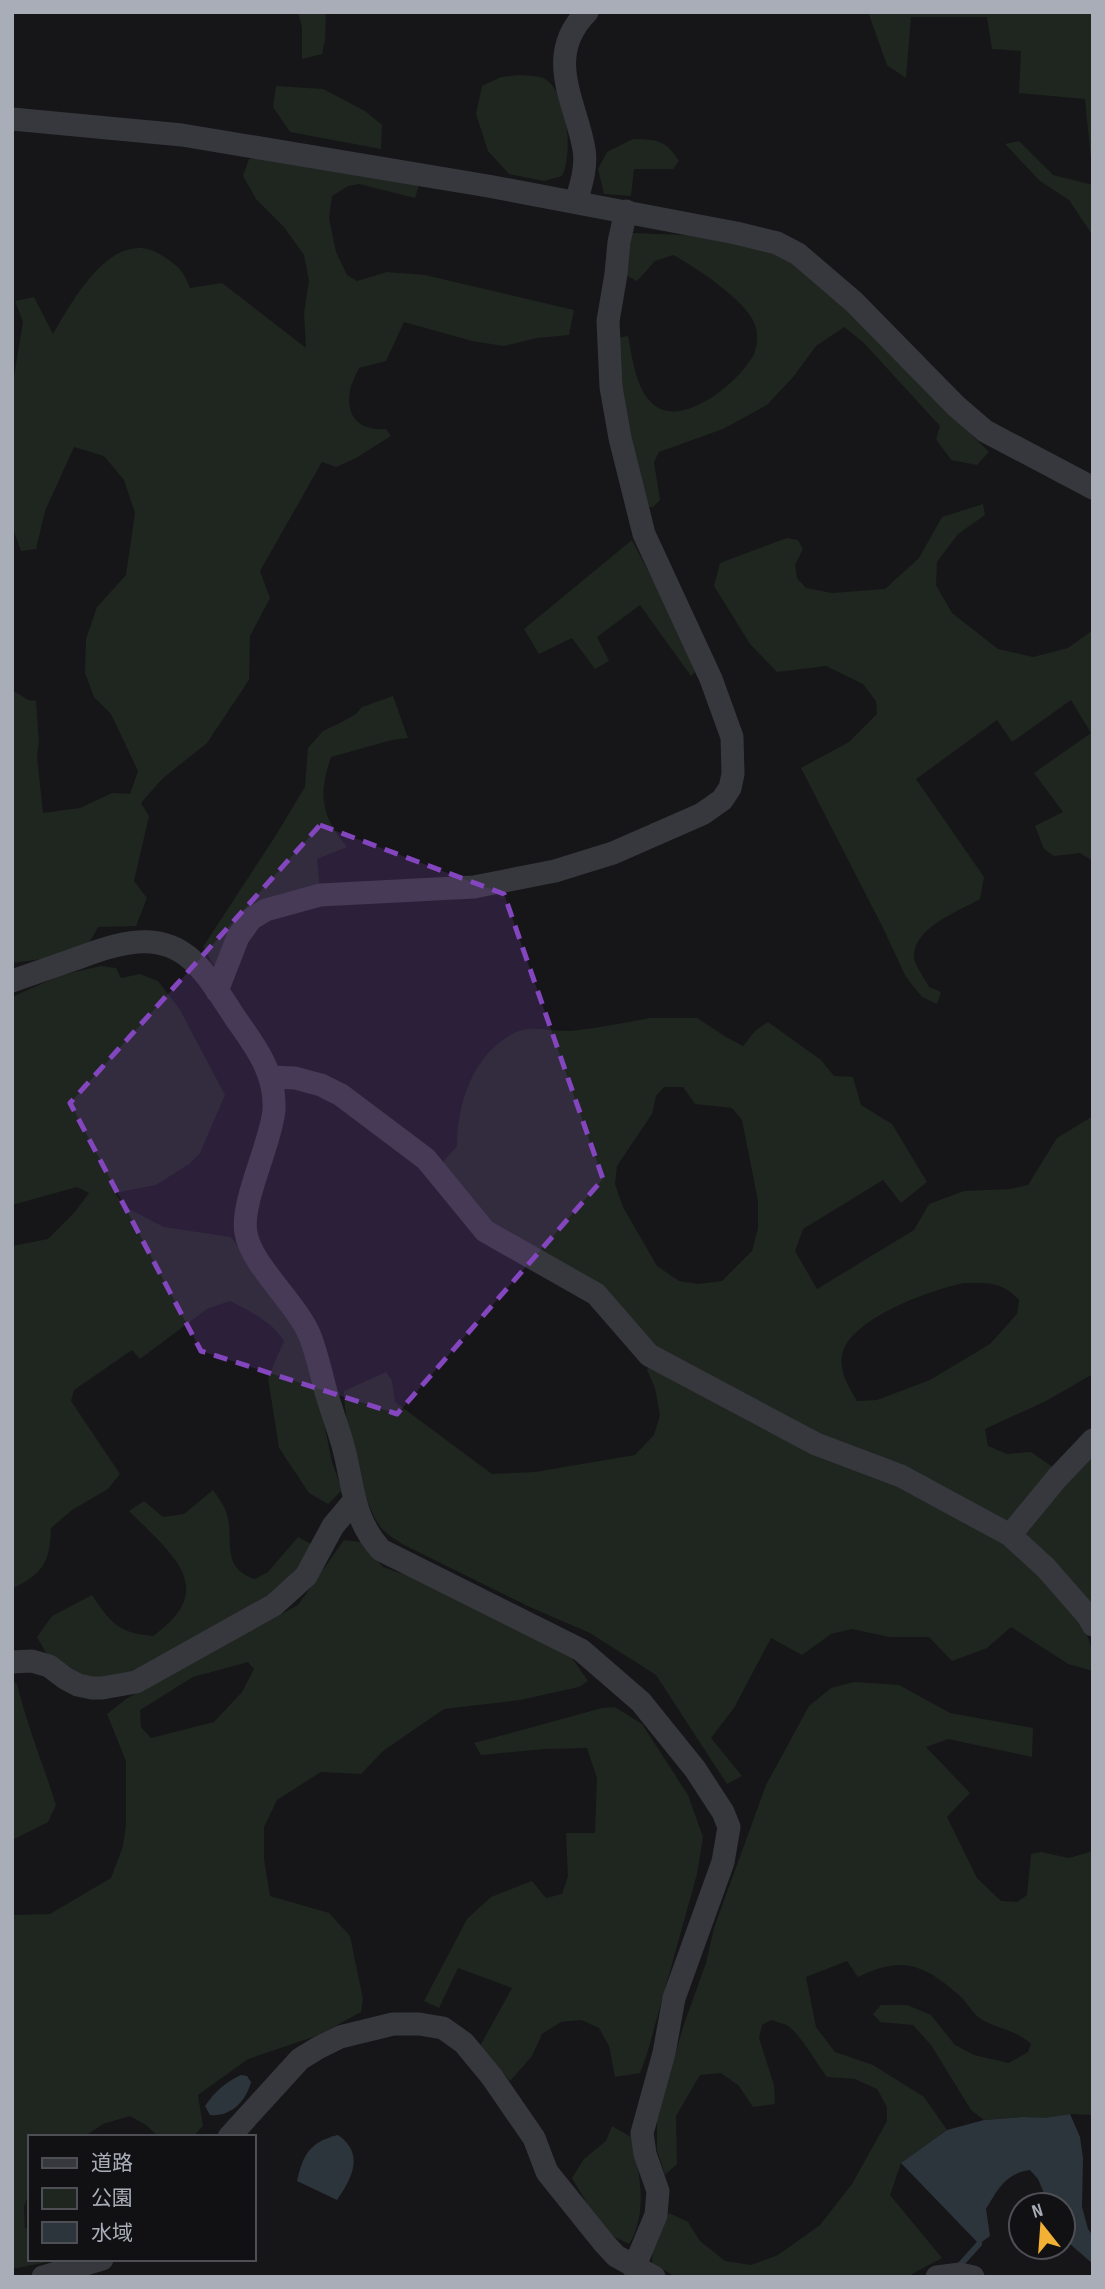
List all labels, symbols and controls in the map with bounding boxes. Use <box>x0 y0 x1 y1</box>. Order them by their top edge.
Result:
legend <box>28 2135 256 2261</box>
text: 道路 <box>91 2151 133 2176</box>
text: 公園 <box>91 2186 133 2211</box>
north arrow <box>1007 2191 1077 2261</box>
text: N <box>1029 2199 1046 2224</box>
text: 水域 <box>91 2221 133 2246</box>

